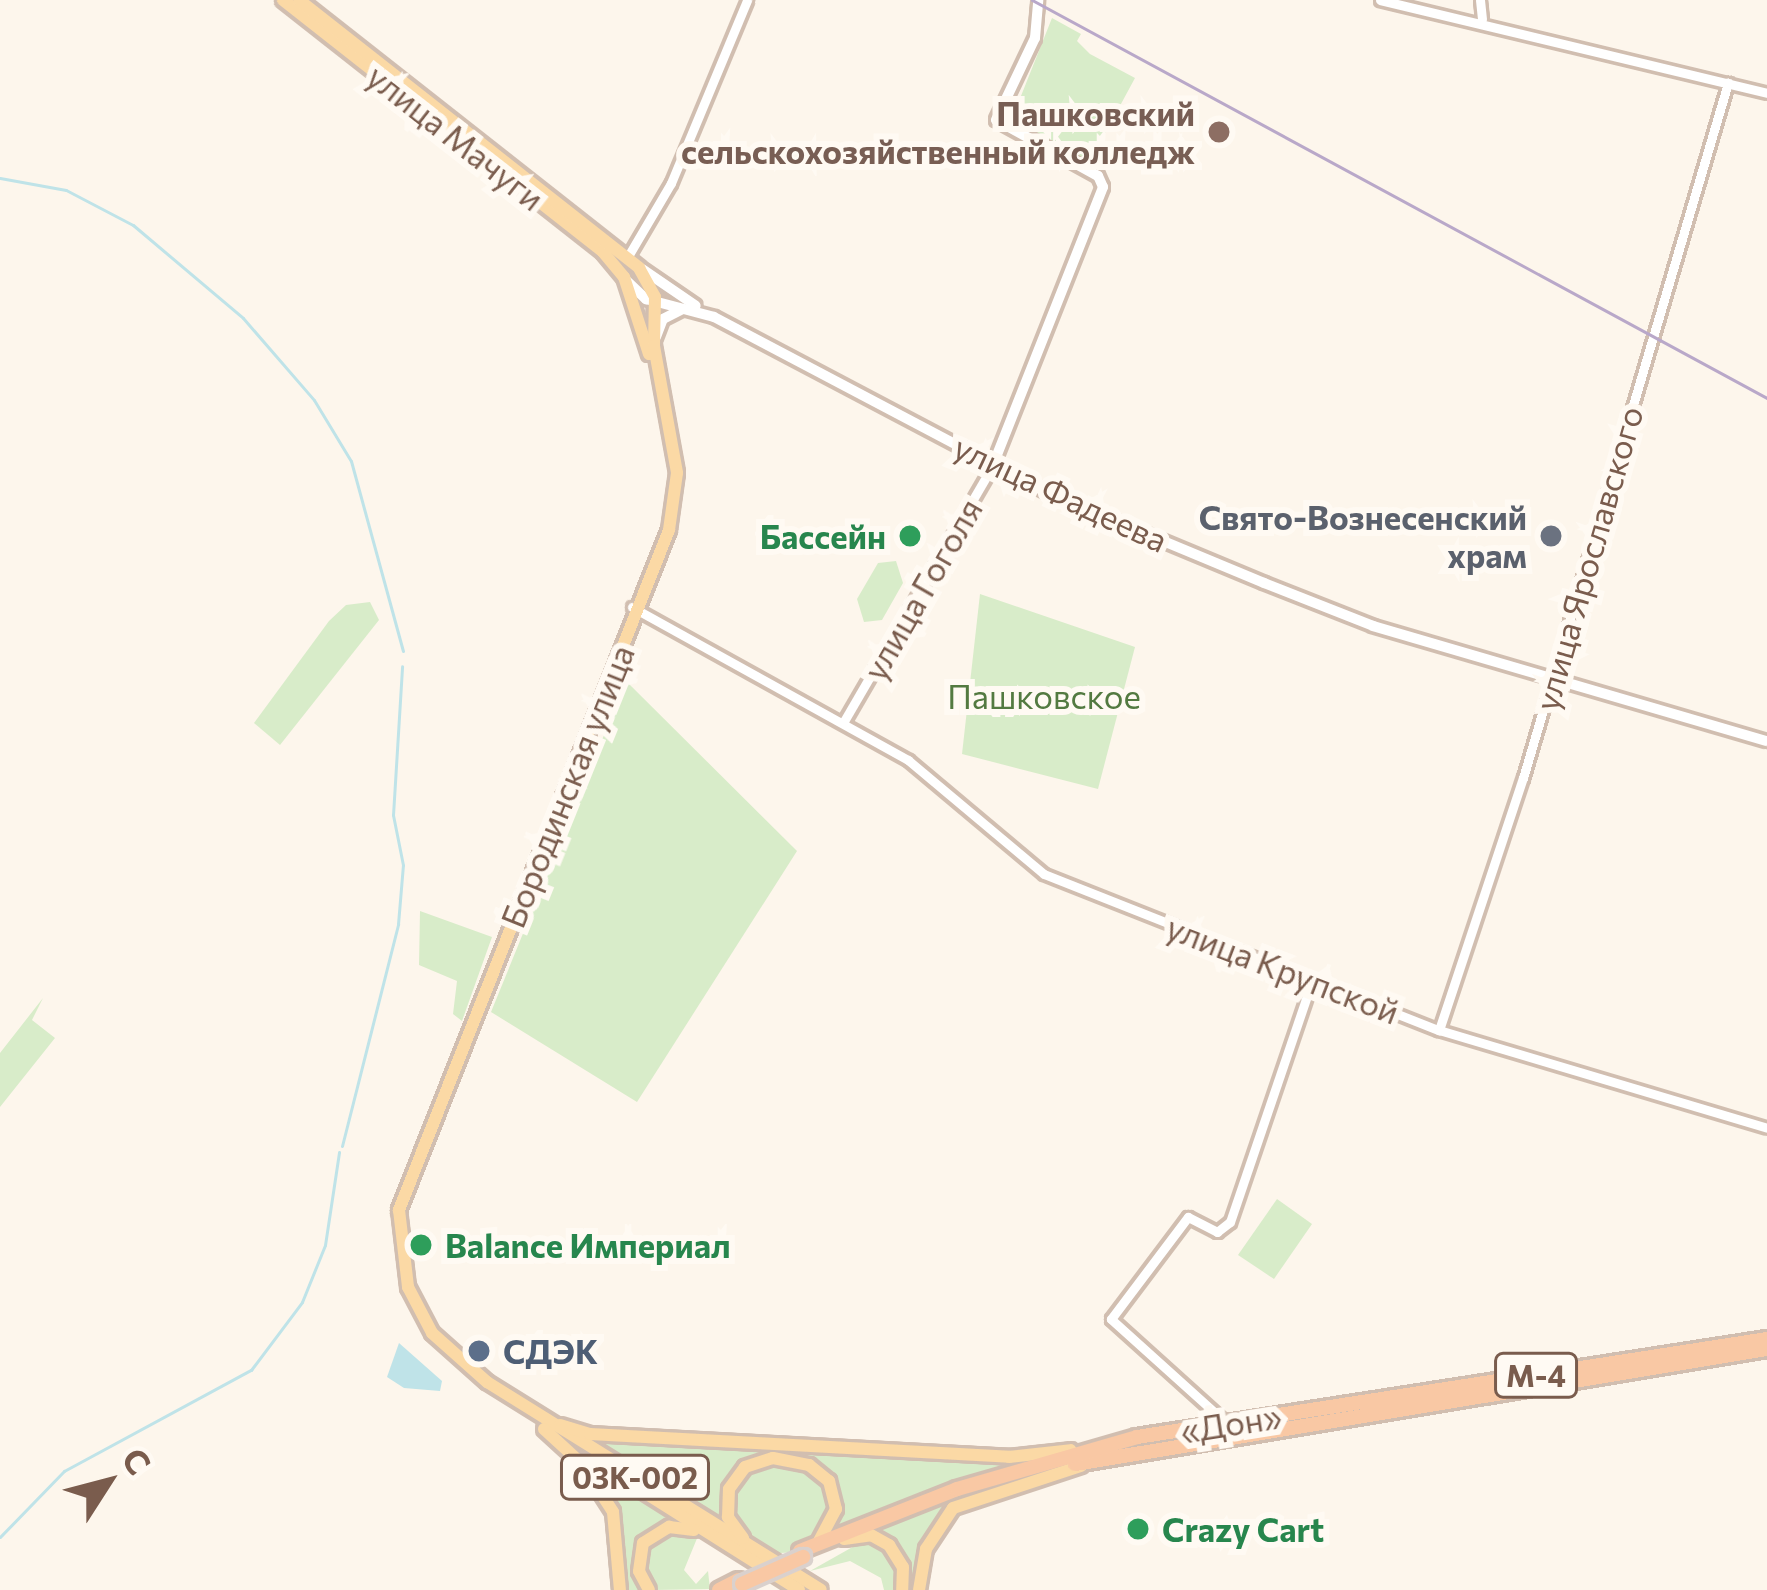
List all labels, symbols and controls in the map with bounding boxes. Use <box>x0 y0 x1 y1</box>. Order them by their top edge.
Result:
street label: улица Мачуги <box>360 56 552 218</box>
place label: Пашковский сельскохозяйственный колледж <box>681 93 1195 171</box>
marker: Пашковский сельскохозяйственный колледж <box>1206 119 1232 145</box>
street label: улица Ярославского <box>1526 401 1650 715</box>
street label: улица Фадеева <box>948 426 1174 560</box>
street label: улица Гоголя <box>854 491 990 687</box>
place label: Свято-Вознесенский храм <box>1199 497 1527 575</box>
place label: Бассейн <box>760 516 886 556</box>
marker: Бассейн <box>897 523 923 549</box>
marker: Свято-Вознесенский храм <box>1538 523 1564 549</box>
street label: Бородинская улица <box>492 639 642 933</box>
park label: Пашковское <box>947 676 1141 716</box>
street label: улица Крупской <box>1161 907 1405 1031</box>
place label: Balance Империал <box>445 1225 731 1265</box>
marker: Balance Империал <box>408 1232 434 1258</box>
place label: СДЭК <box>503 1331 598 1371</box>
marker: СДЭК <box>466 1338 492 1364</box>
road number: М-4 <box>1494 1351 1578 1399</box>
street label: «Дон» <box>1178 1395 1284 1451</box>
north arrow <box>48 1422 168 1542</box>
text: С <box>114 1439 161 1482</box>
road number: 03К-002 <box>557 1453 713 1501</box>
place label: Crazy Cart <box>1162 1509 1324 1549</box>
marker: Crazy Cart <box>1125 1516 1151 1542</box>

